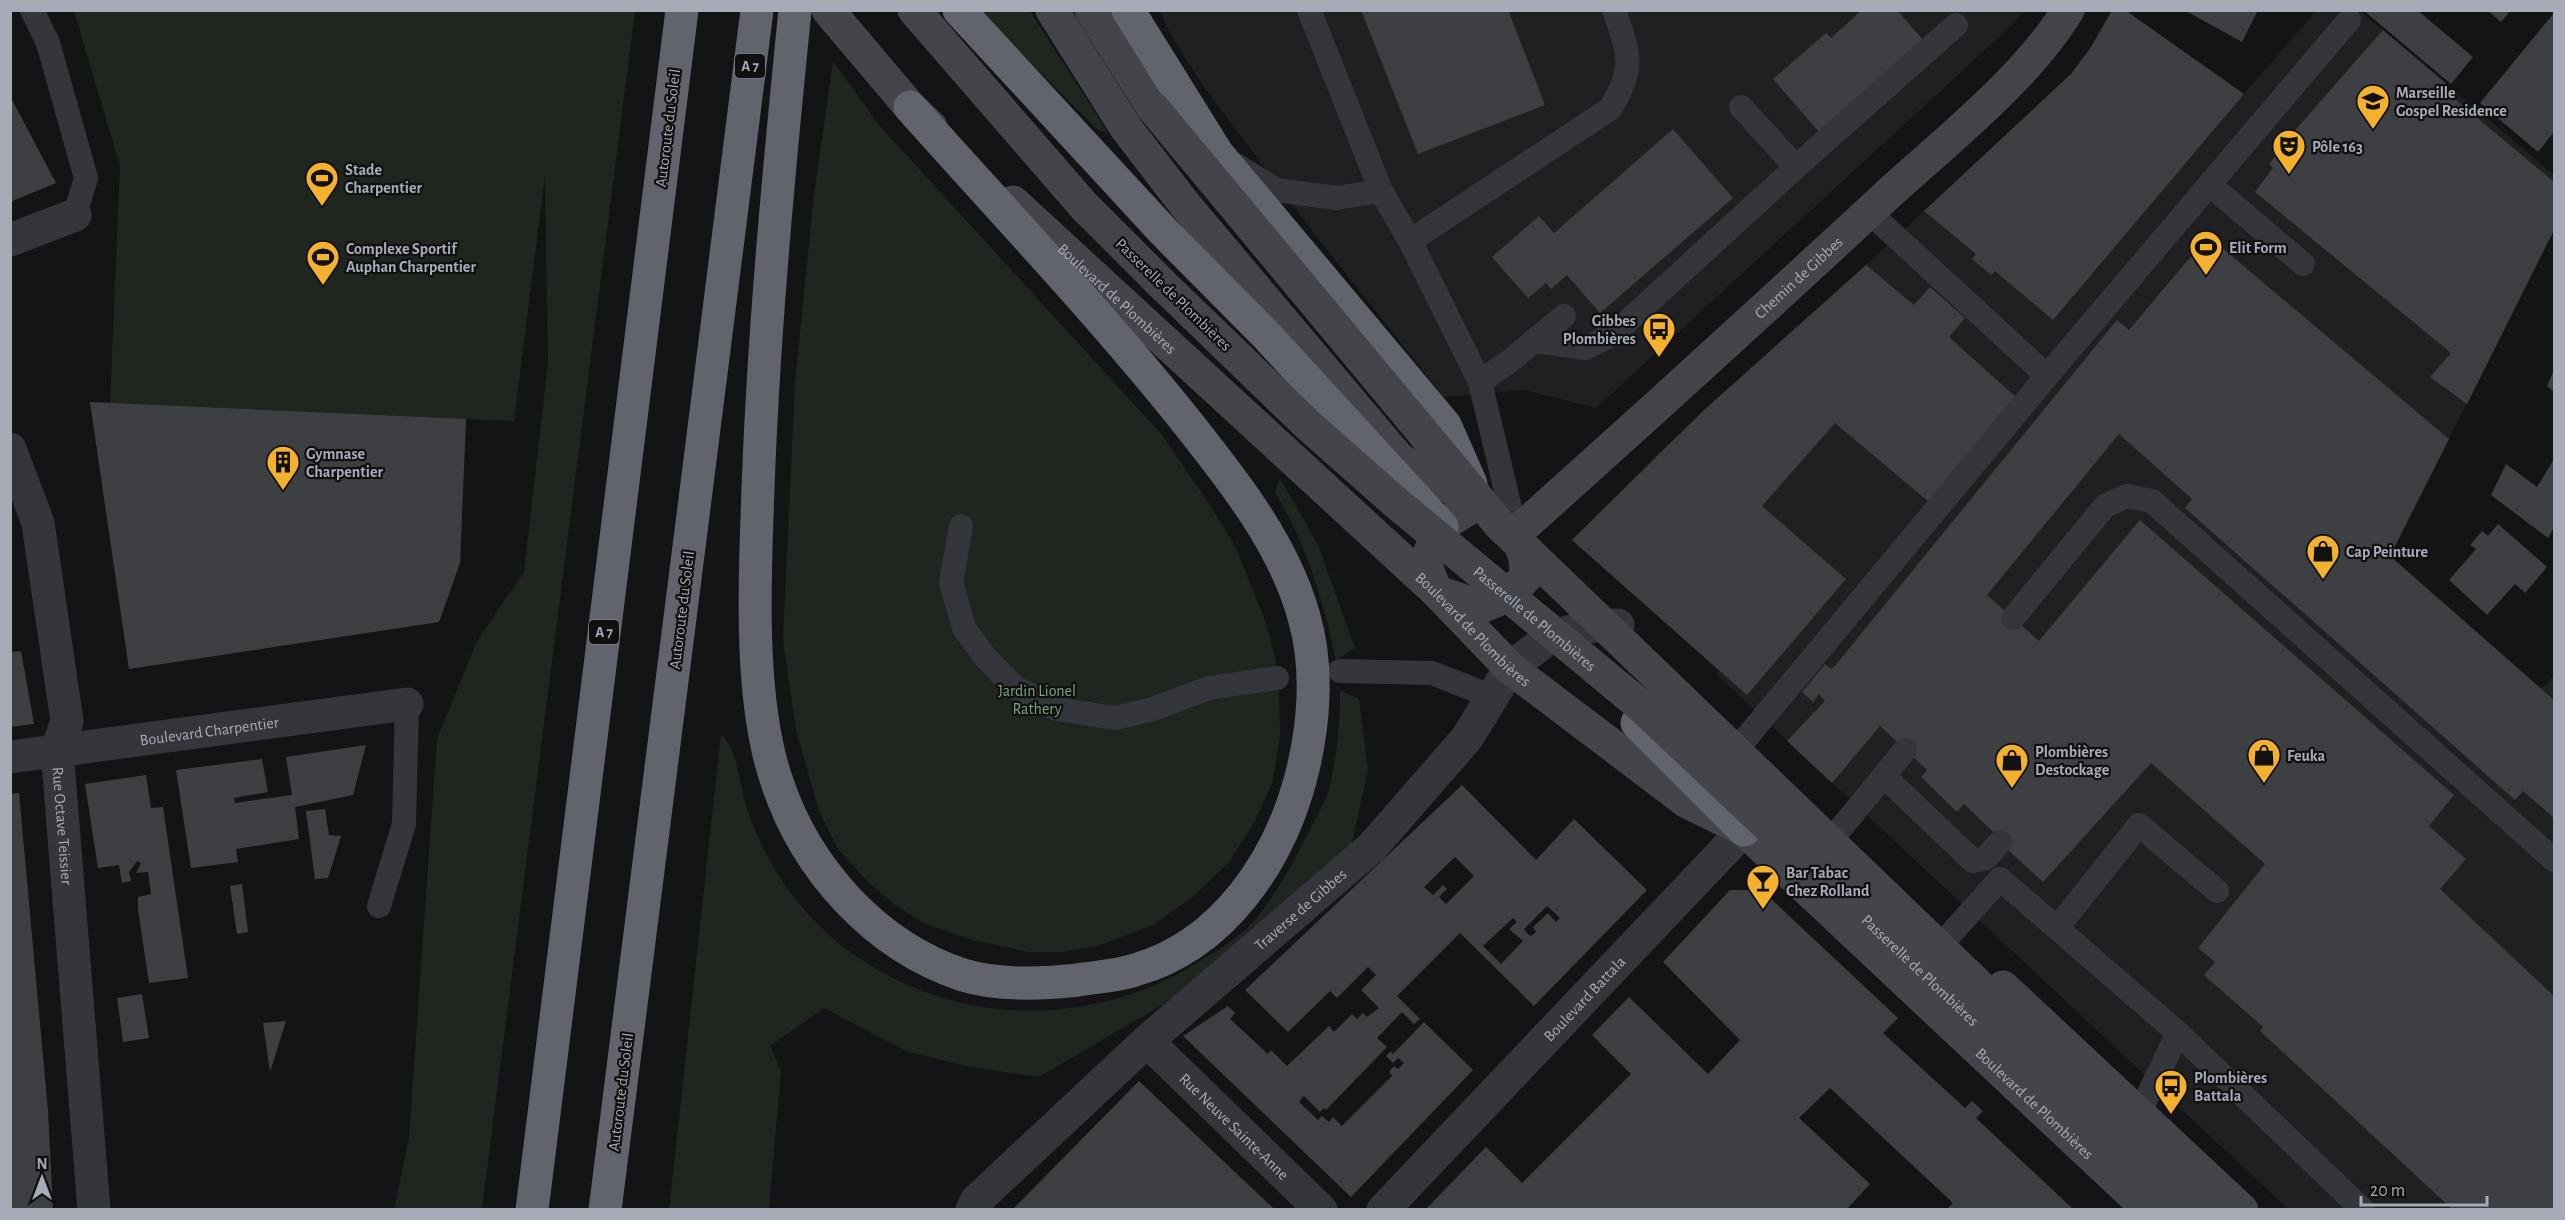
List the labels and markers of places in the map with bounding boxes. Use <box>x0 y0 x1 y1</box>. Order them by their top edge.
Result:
school or university icon: Marseille Gospel Residence <box>2355 83 2391 130</box>
place label: Marseille Gospel Residence <box>2396 85 2507 119</box>
theatre icon: Pôle 163 <box>2271 128 2307 175</box>
place label: Pôle 163 <box>2312 139 2363 155</box>
sports icon: Stade Charpentier <box>304 160 340 207</box>
place label: Stade Charpentier <box>345 162 422 196</box>
sports icon: Elit Form <box>2188 229 2224 276</box>
sports icon: Complexe Sportif Auphan Charpentier <box>305 239 341 286</box>
place label: Elit Form <box>2229 240 2287 256</box>
place label: Complexe Sportif Auphan Charpentier <box>346 241 476 275</box>
bus stop icon: Gibbes Plombières <box>1641 311 1677 358</box>
place label: Gibbes Plombières <box>1563 313 1636 347</box>
building icon: Gymnase Charpentier <box>265 444 301 491</box>
place label: Gymnase Charpentier <box>306 446 383 480</box>
shop icon: Cap Peinture <box>2305 533 2341 580</box>
place label: Cap Peinture <box>2346 544 2428 560</box>
shop icon: Feuka <box>2246 737 2282 784</box>
shop icon: Plombières Destockage <box>1994 742 2030 789</box>
place label: Plombières Destockage <box>2035 744 2110 778</box>
place label: Feuka <box>2287 748 2325 764</box>
bar icon: Bar Tabac Chez Rolland <box>1745 863 1781 910</box>
place label: Bar Tabac Chez Rolland <box>1786 865 1870 899</box>
bus stop icon: Plombières Battala <box>2153 1068 2189 1115</box>
place label: Plombières Battala <box>2194 1070 2267 1104</box>

